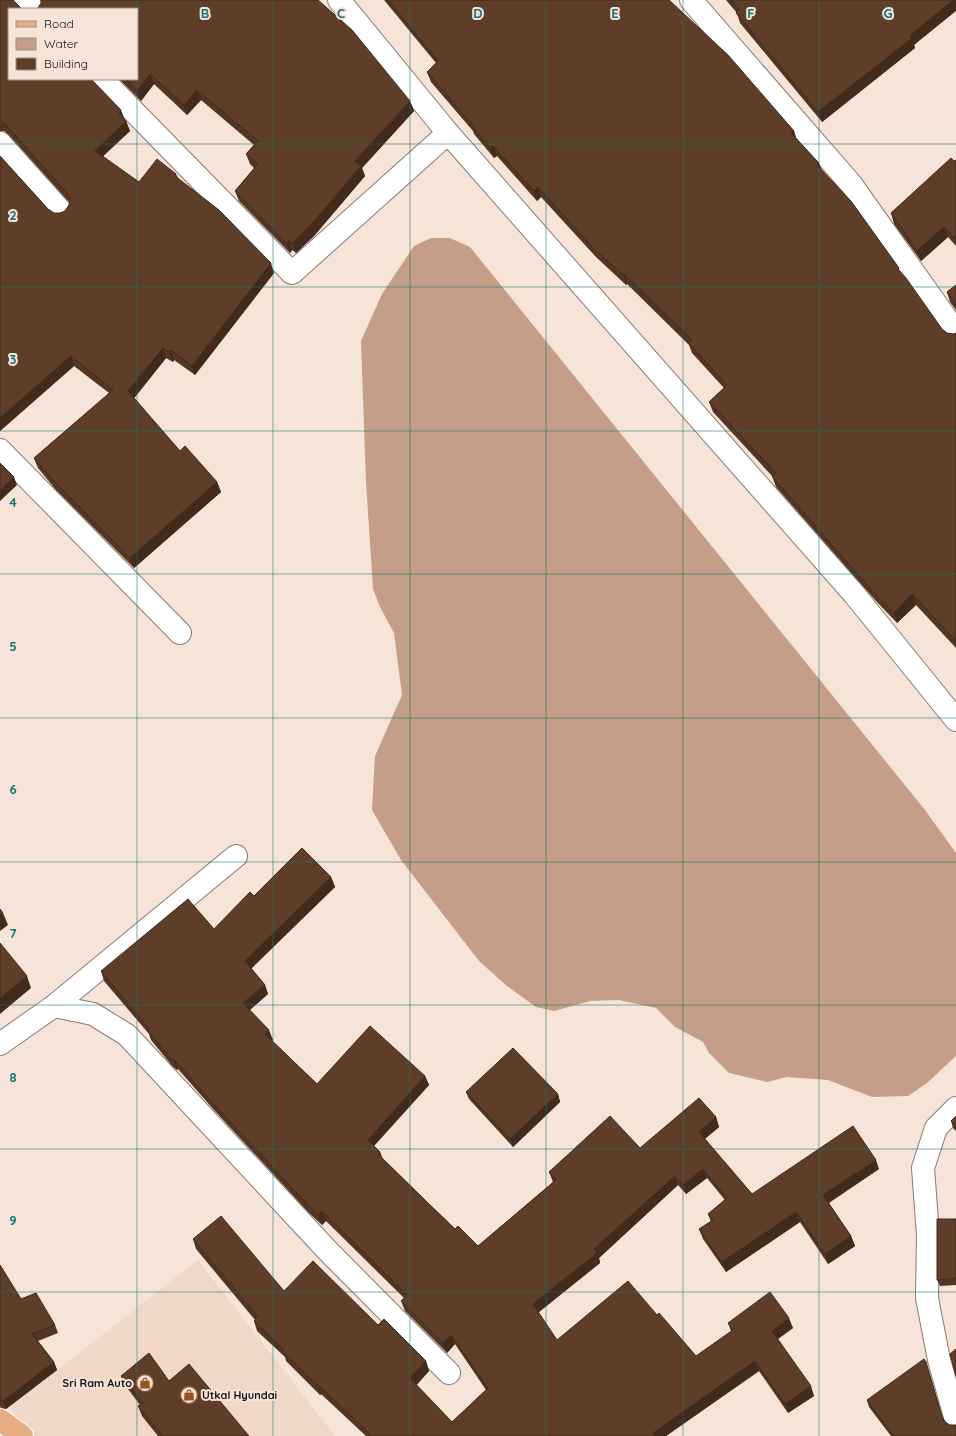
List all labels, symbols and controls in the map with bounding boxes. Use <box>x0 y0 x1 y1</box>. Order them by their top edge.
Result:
text: B <box>201 5 209 21</box>
text: C <box>337 5 345 21</box>
text: D <box>473 5 483 21</box>
text: E <box>611 5 619 21</box>
text: F <box>747 5 755 21</box>
text: G <box>883 5 893 21</box>
legend <box>8 8 138 80</box>
text: Road <box>44 16 74 31</box>
text: Water <box>44 36 79 51</box>
text: Building <box>44 56 88 71</box>
text: 2 <box>9 207 17 223</box>
text: 3 <box>10 351 17 367</box>
text: 4 <box>9 494 17 510</box>
text: 5 <box>9 638 17 654</box>
text: 6 <box>9 781 17 797</box>
text: 7 <box>9 925 17 941</box>
text: 8 <box>9 1069 17 1085</box>
text: 9 <box>9 1212 17 1228</box>
shop icon: Sri Ram Auto <box>135 1373 155 1393</box>
place label: Sri Ram Auto <box>63 1376 132 1390</box>
shop icon: Utkal Hyundai <box>179 1385 199 1405</box>
place label: Utkal Hyundai <box>202 1388 277 1402</box>

